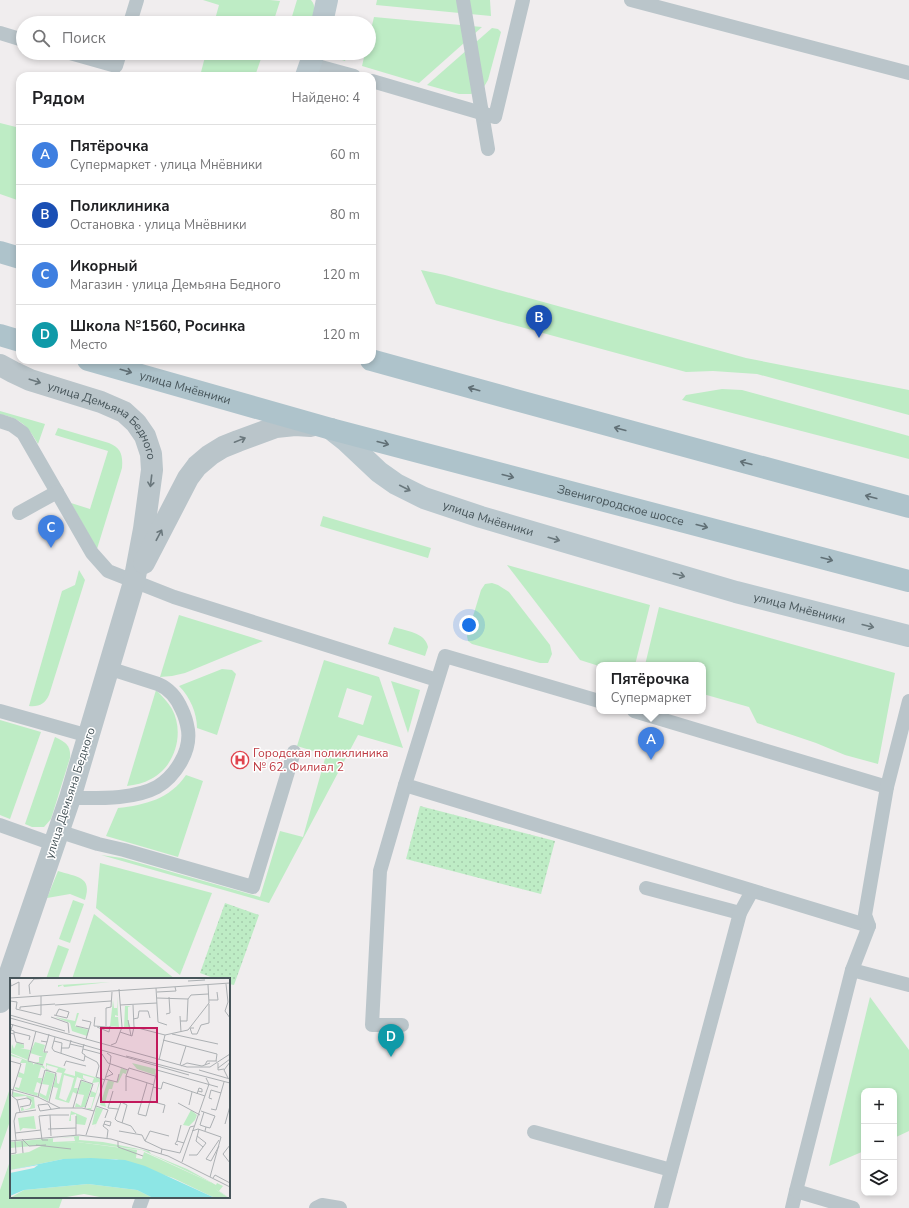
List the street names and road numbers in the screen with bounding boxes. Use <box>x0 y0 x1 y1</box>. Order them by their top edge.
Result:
street label: улица Мнёвники <box>138 367 233 408</box>
street label: улица Демьяна Бедного <box>46 378 159 460</box>
street label: Звенигородское шоссе <box>555 481 686 529</box>
street label: улица Мнёвники <box>441 497 536 540</box>
street label: улица Мнёвники <box>752 589 847 628</box>
street label: улица Демьяна Бедного <box>41 725 99 861</box>

